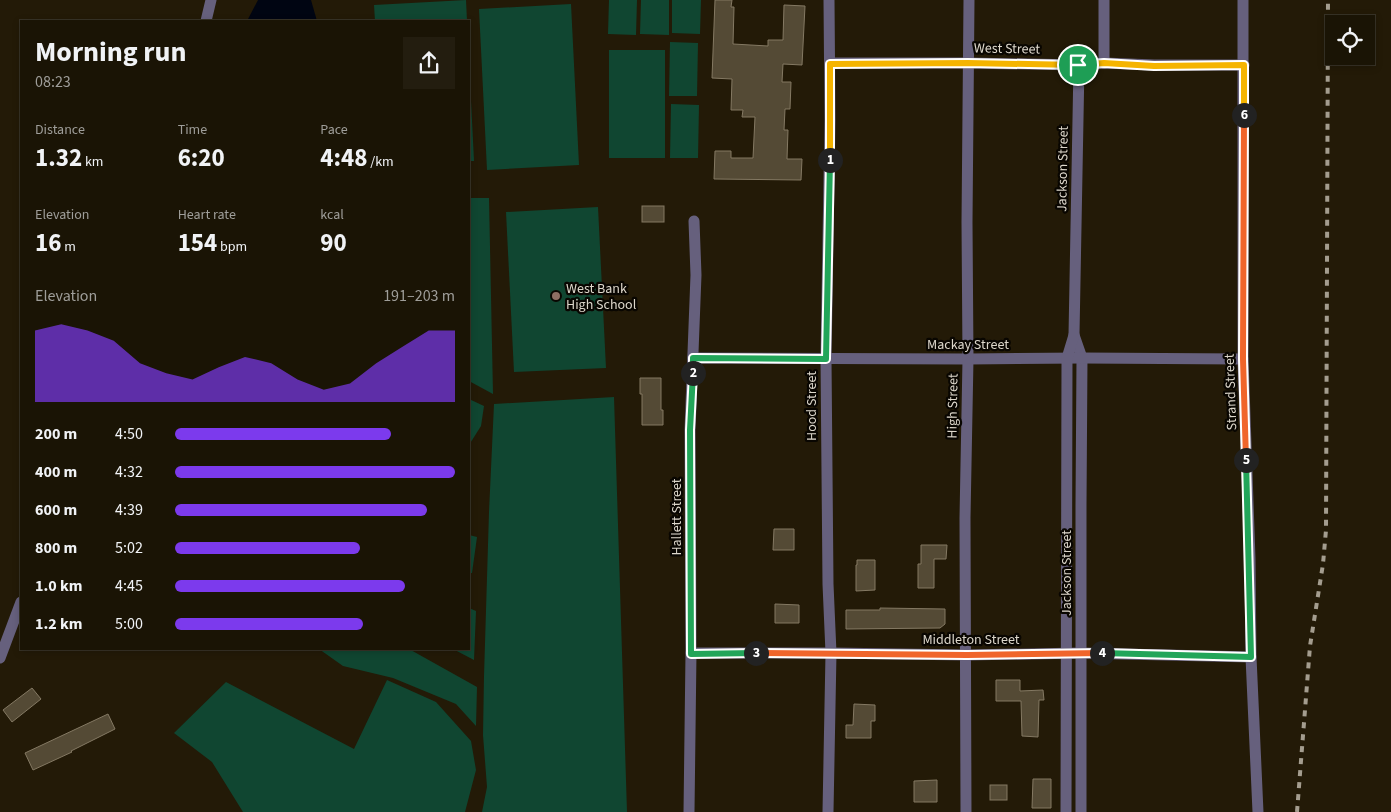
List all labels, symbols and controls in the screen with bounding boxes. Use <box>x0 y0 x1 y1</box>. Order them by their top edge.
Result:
map controls <box>1325 15 1375 65</box>
button: locate <box>1325 15 1375 65</box>
text: Morning run <box>35 32 186 72</box>
button: share <box>403 37 455 89</box>
street label: West Street <box>974 38 1040 60</box>
pin <box>1057 44 1099 86</box>
icon: arrive <box>1064 51 1092 79</box>
text: 08:23 <box>35 71 71 93</box>
pin: 6 <box>1232 102 1256 128</box>
text: 6 <box>1241 105 1248 125</box>
text: Distance <box>35 120 85 140</box>
text: Time <box>178 120 207 140</box>
text: Pace <box>320 120 348 140</box>
street label: Jackson Street <box>1052 126 1074 212</box>
text: 1.32 <box>35 140 82 176</box>
text: 6:20 <box>178 140 225 176</box>
text: 4:48 <box>320 140 367 176</box>
pin: 1 <box>818 148 842 172</box>
text: 1 <box>827 150 834 170</box>
text: km <box>82 152 103 172</box>
text: /km <box>367 152 394 172</box>
text: Elevation <box>35 205 90 225</box>
text: Heart rate <box>178 205 236 225</box>
text: kcal <box>320 205 344 225</box>
text: 16 <box>35 225 61 261</box>
text: 154 <box>178 225 217 261</box>
text: 90 <box>320 225 347 261</box>
text: m <box>61 237 76 257</box>
text: bpm <box>217 237 247 257</box>
place label: West Bank High School <box>566 279 637 315</box>
text: Elevation <box>35 285 97 307</box>
text: 191–203 m <box>383 285 455 307</box>
marker: West Bank High School <box>550 290 562 302</box>
street label: Mackay Street <box>927 335 1009 355</box>
street label: Strand Street <box>1220 353 1242 431</box>
pin: 2 <box>680 360 706 386</box>
text: 2 <box>690 363 697 383</box>
street label: Hood Street <box>802 371 822 441</box>
street label: High Street <box>942 373 964 439</box>
text: 200 m <box>35 423 77 445</box>
text: 4:50 <box>115 423 143 445</box>
pin: 5 <box>1234 448 1258 472</box>
text: 5 <box>1243 450 1250 470</box>
text: 400 m <box>35 461 77 483</box>
text: 4:32 <box>115 461 143 483</box>
street label: Hallett Street <box>667 478 687 556</box>
text: 600 m <box>35 499 77 521</box>
text: 4:39 <box>115 499 143 521</box>
street label: Jackson Street <box>1057 530 1077 616</box>
text: 800 m <box>35 537 77 559</box>
text: 5:02 <box>115 537 143 559</box>
text: 1.0 km <box>35 575 82 597</box>
text: 4:45 <box>115 575 143 597</box>
text: 1.2 km <box>35 613 82 635</box>
text: 5:00 <box>115 613 143 635</box>
street label: Middleton Street <box>922 630 1020 650</box>
pin: 3 <box>744 640 768 666</box>
pin: 4 <box>1090 640 1114 666</box>
text: 3 <box>753 643 760 663</box>
text: 4 <box>1099 643 1106 663</box>

